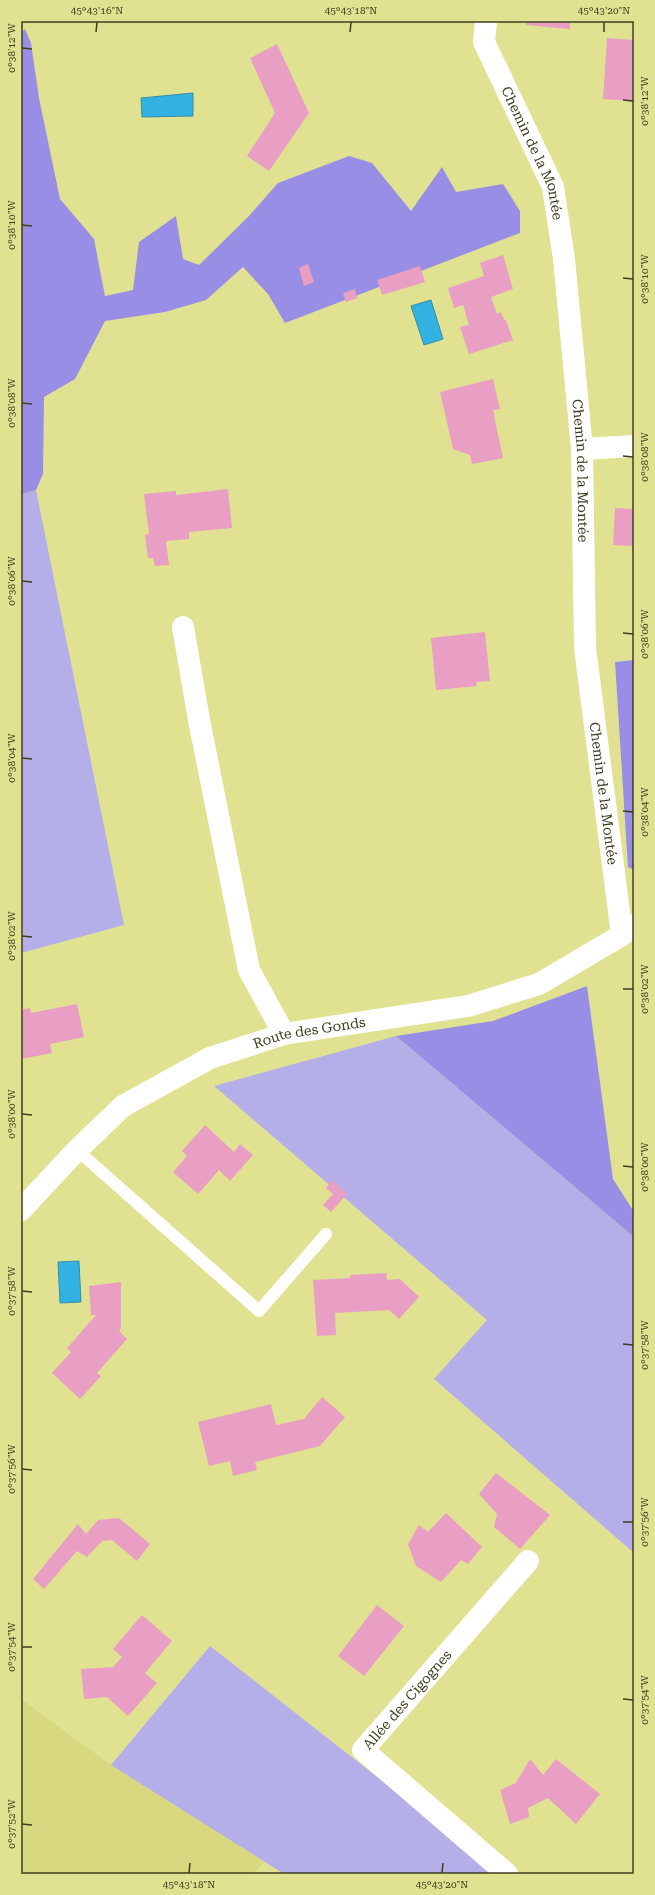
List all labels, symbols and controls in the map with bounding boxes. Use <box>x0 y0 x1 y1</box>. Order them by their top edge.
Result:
text: 45°43'16"N <box>71 5 123 16</box>
text: 45°43'18"N <box>325 5 377 16</box>
text: 45°43'20"N <box>578 5 630 16</box>
text: 0°38'12"W <box>6 22 17 73</box>
text: 0°38'12"W <box>639 75 650 126</box>
street label: Chemin de la Montée <box>498 84 566 221</box>
text: 0°38'10"W <box>6 199 17 250</box>
text: 0°38'10"W <box>639 253 650 304</box>
text: 0°38'08"W <box>6 377 17 428</box>
street label: Chemin de la Montée <box>569 398 591 543</box>
text: 0°38'08"W <box>639 431 650 482</box>
text: 0°38'06"W <box>6 555 17 606</box>
text: 0°38'06"W <box>639 608 650 659</box>
street label: Chemin de la Montée <box>587 721 621 866</box>
text: 0°38'04"W <box>6 732 17 783</box>
text: 0°38'04"W <box>639 786 650 837</box>
text: 0°38'02"W <box>6 910 17 961</box>
text: 0°38'02"W <box>639 963 650 1014</box>
street label: Route des Gonds <box>251 1014 367 1052</box>
text: 0°38'00"W <box>6 1088 17 1139</box>
text: 0°38'00"W <box>639 1141 650 1192</box>
text: 0°37'58"W <box>6 1265 17 1316</box>
text: 0°37'58"W <box>639 1319 650 1370</box>
text: 0°37'56"W <box>6 1443 17 1494</box>
text: 0°37'56"W <box>639 1496 650 1547</box>
text: 0°37'54"W <box>6 1621 17 1672</box>
street label: Allée des Cigognes <box>359 1646 455 1753</box>
text: 0°37'54"W <box>639 1674 650 1725</box>
text: 0°37'52"W <box>6 1798 17 1849</box>
text: 45°43'18"N <box>163 1879 215 1890</box>
text: 45°43'20"N <box>416 1879 468 1890</box>

